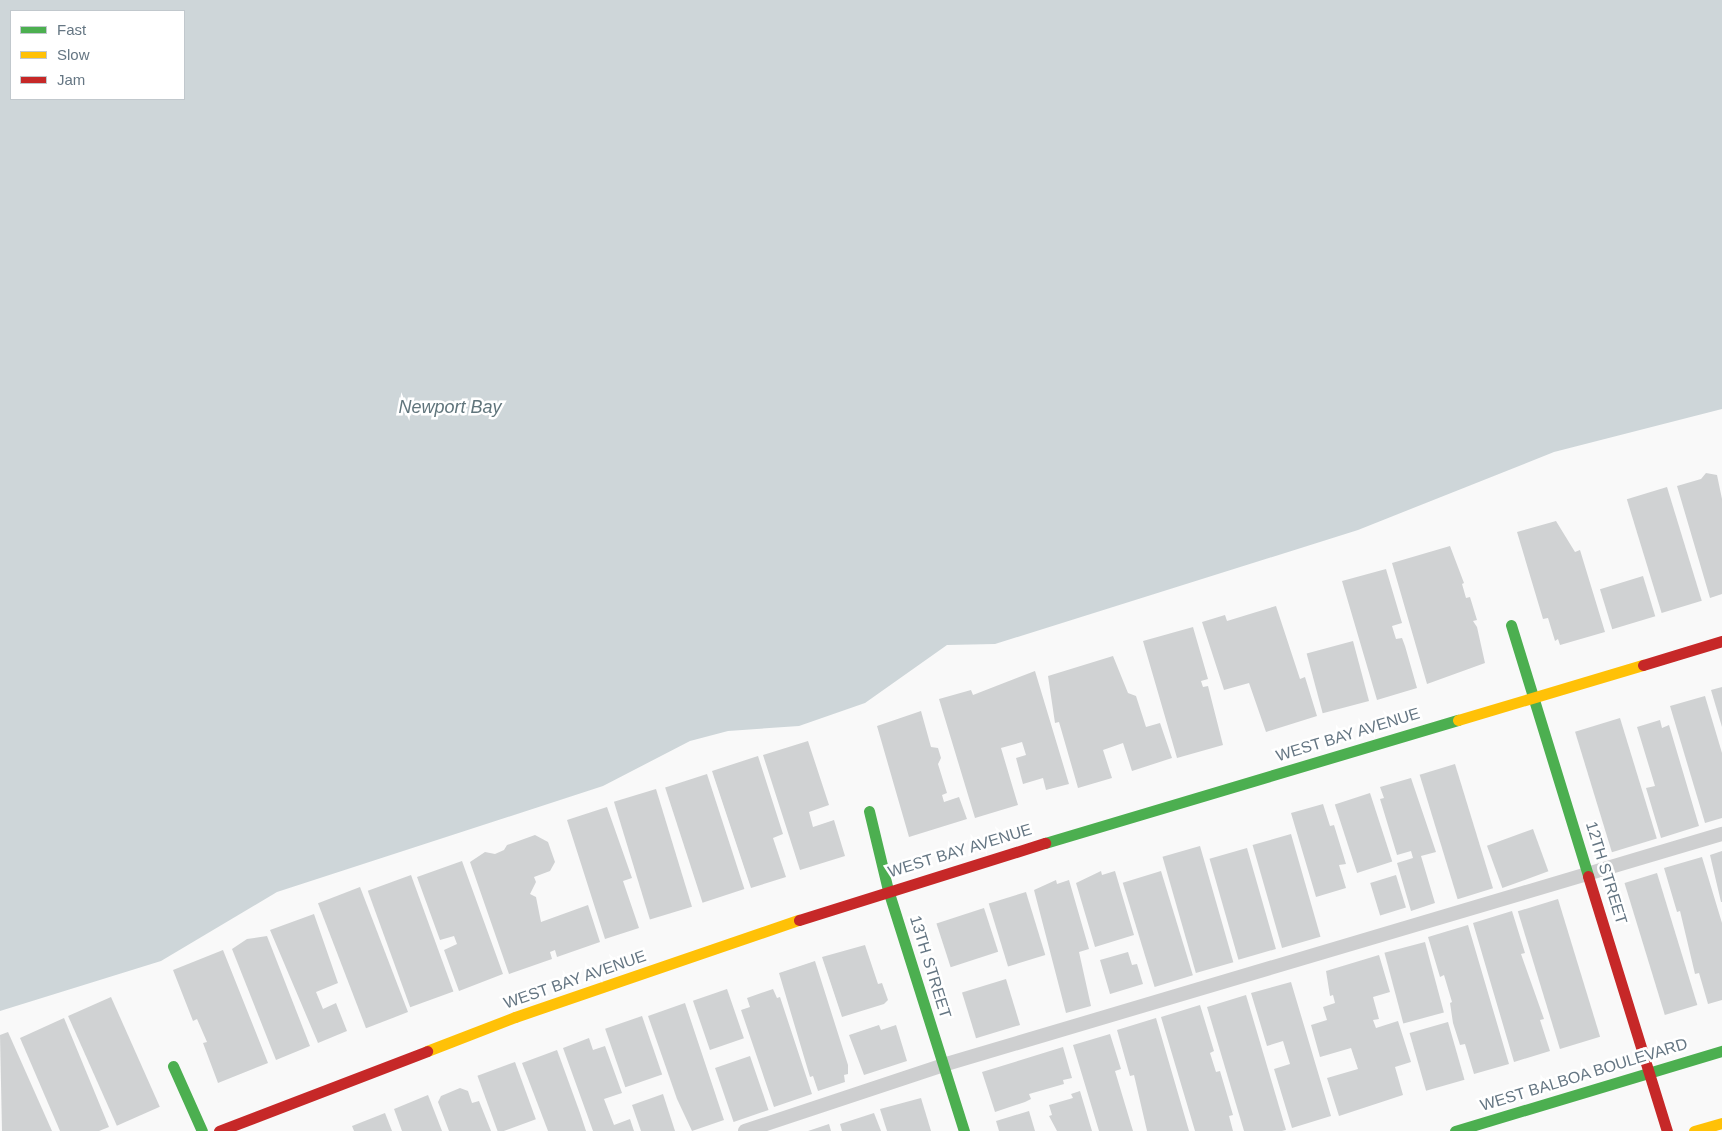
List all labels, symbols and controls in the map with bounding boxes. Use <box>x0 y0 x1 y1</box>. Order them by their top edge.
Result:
legend <box>10 10 185 100</box>
text: Fast <box>57 21 86 38</box>
text: Slow <box>57 46 90 63</box>
text: Jam <box>57 71 85 88</box>
water label: Newport Bay <box>398 396 502 418</box>
street label: WEST BAY AVENUE <box>1273 704 1423 766</box>
street label: 12TH STREET <box>1581 819 1631 927</box>
street label: WEST BAY AVENUE <box>885 820 1035 882</box>
street label: 13TH STREET <box>905 913 955 1021</box>
street label: WEST BAY AVENUE <box>501 946 649 1014</box>
street label: WEST BALBOA BOULEVARD <box>1478 1034 1690 1116</box>

